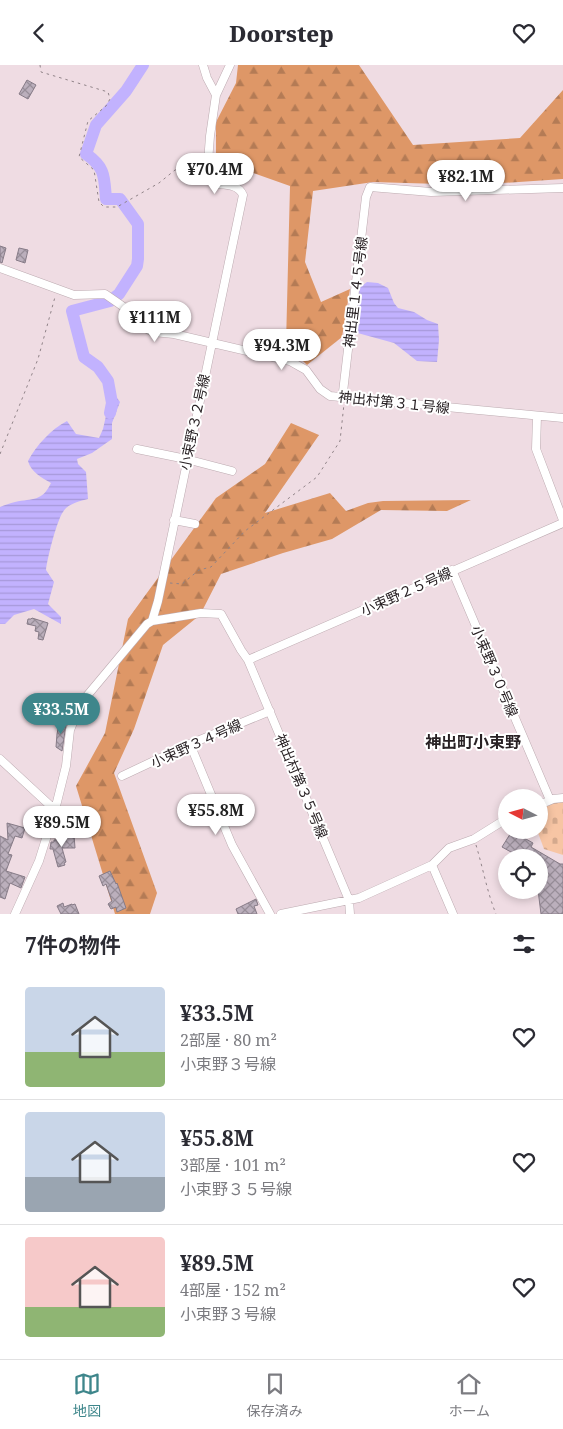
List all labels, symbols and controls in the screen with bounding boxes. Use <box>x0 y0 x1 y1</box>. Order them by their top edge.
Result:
text: Doorstep <box>229 18 334 48</box>
icon: back <box>25 19 53 47</box>
icon: heart <box>510 19 538 47</box>
pin: ¥70.4M <box>174 153 256 195</box>
text: ¥70.4M <box>187 158 243 180</box>
pin: ¥82.1M <box>425 159 507 202</box>
text: ¥82.1M <box>438 165 494 187</box>
street label: 神出里１４５号線 <box>339 235 371 349</box>
pin: ¥111M <box>120 301 190 343</box>
text: ¥111M <box>129 306 181 328</box>
pin: ¥94.3M <box>241 329 323 371</box>
text: ¥94.3M <box>254 334 310 356</box>
street label: 小束野３２号線 <box>175 372 213 472</box>
street label: 神出村第３１号線 <box>337 387 451 417</box>
street label: 小束野２５号線 <box>357 562 455 620</box>
street label: 小束野３０号線 <box>467 622 523 720</box>
pin: ¥33.5M <box>20 693 102 735</box>
text: ¥33.5M <box>33 698 89 720</box>
street label: 小束野３４号線 <box>147 714 245 772</box>
street label: 神出村第３５号線 <box>271 731 333 841</box>
district label: 神出町小束野 <box>425 731 521 753</box>
north arrow <box>498 789 548 839</box>
map controls <box>498 789 548 899</box>
pin: ¥55.8M <box>175 793 257 836</box>
text: ¥55.8M <box>188 799 244 821</box>
pin: ¥89.5M <box>21 805 103 848</box>
text: ¥89.5M <box>34 811 90 833</box>
button: locate <box>498 849 548 899</box>
icon: filters <box>510 930 538 958</box>
text: 7件の物件 <box>25 931 121 959</box>
text: ¥33.5M <box>180 999 254 1027</box>
icon: home <box>65 1007 125 1067</box>
icon: heart <box>510 1023 538 1051</box>
text: 2部屋 · 80 m² <box>180 1029 277 1051</box>
text: 小束野３号線 <box>180 1053 276 1075</box>
text: ¥55.8M <box>180 1124 254 1152</box>
icon: home <box>65 1132 125 1192</box>
icon: heart <box>510 1148 538 1176</box>
text: 3部屋 · 101 m² <box>180 1154 286 1176</box>
text: 小束野３５号線 <box>180 1178 292 1200</box>
text: ¥89.5M <box>180 1249 254 1277</box>
icon: home <box>65 1257 125 1317</box>
icon: heart <box>510 1273 538 1301</box>
text: 4部屋 · 152 m² <box>180 1279 286 1301</box>
text: 小束野３号線 <box>180 1303 276 1325</box>
tab: 地図 <box>73 1370 101 1420</box>
tab: 保存済み <box>247 1370 303 1420</box>
tab: ホーム <box>448 1370 490 1420</box>

